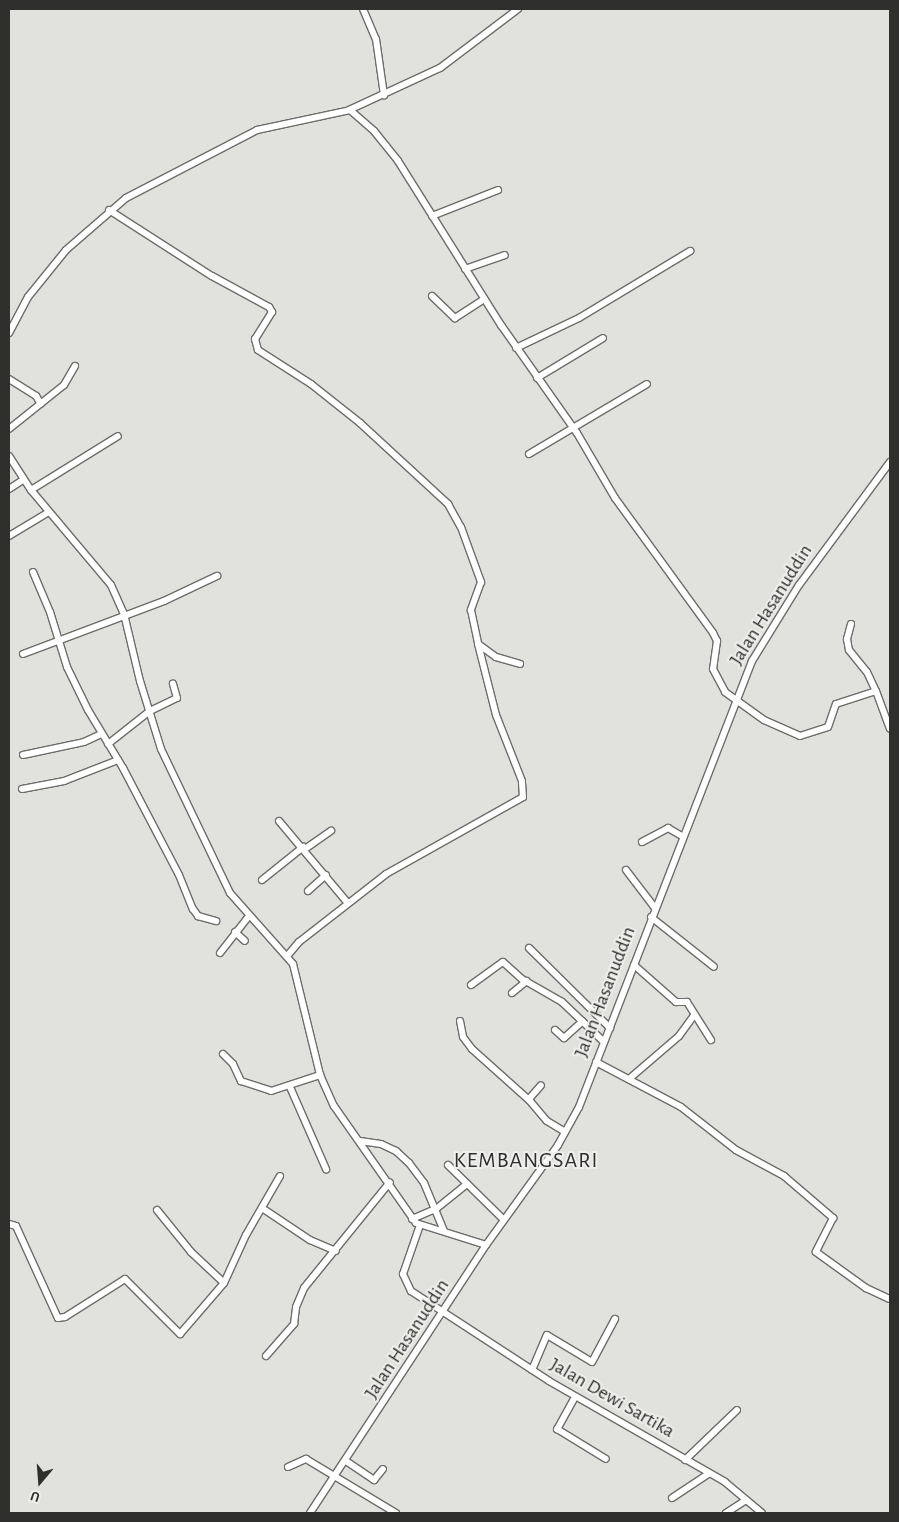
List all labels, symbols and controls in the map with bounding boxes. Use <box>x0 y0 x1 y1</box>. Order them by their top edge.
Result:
street label: Jalan Hasanuddin <box>724 540 818 670</box>
street label: Jalan Hasanuddin <box>569 923 641 1061</box>
district label: KEMBANGSARI <box>452 1148 600 1174</box>
street label: Jalan Hasanuddin <box>359 1275 455 1403</box>
street label: Jalan Dewi Sartika <box>545 1353 679 1443</box>
north arrow <box>15 1457 65 1507</box>
text: U <box>29 1488 42 1504</box>

